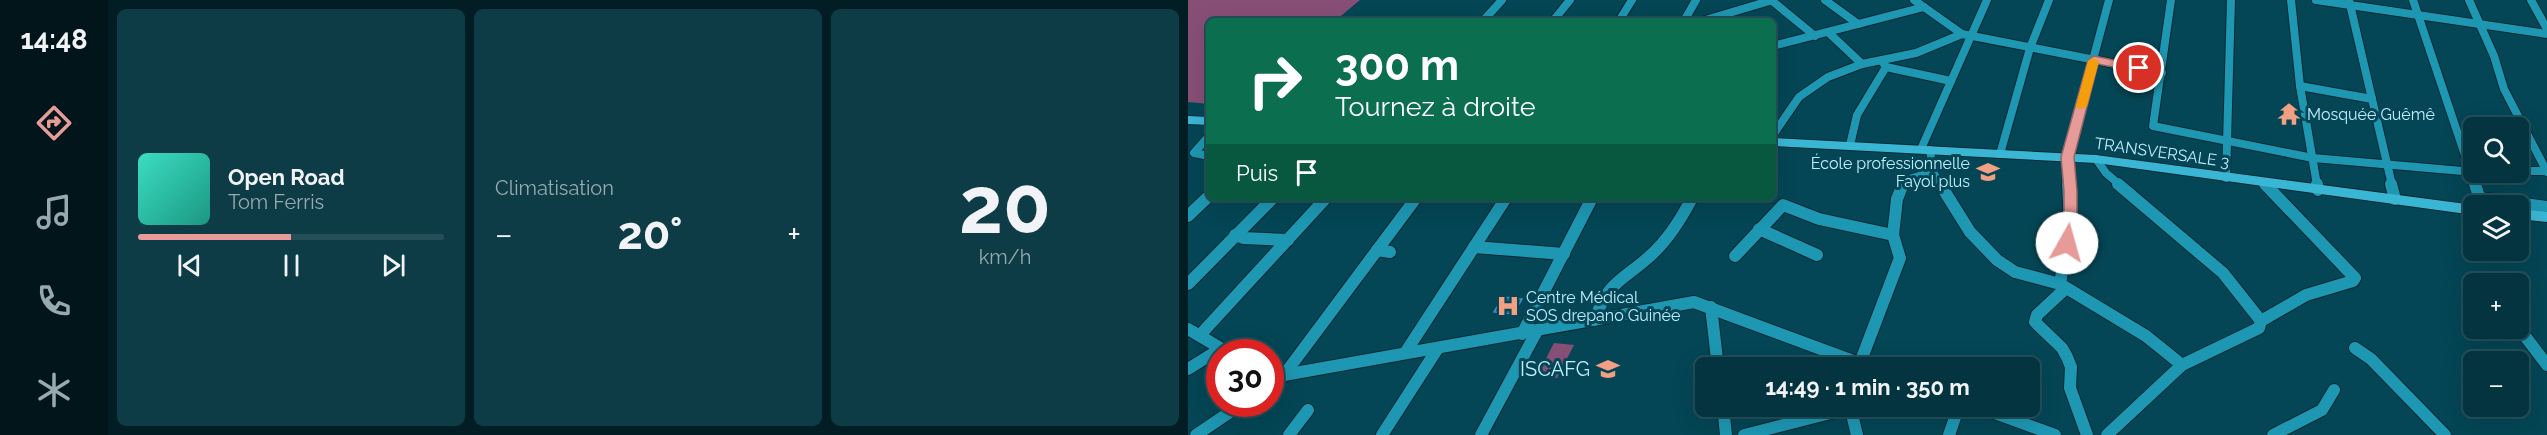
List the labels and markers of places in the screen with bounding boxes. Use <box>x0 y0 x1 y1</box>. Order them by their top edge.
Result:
pin <box>2113 42 2164 93</box>
temple icon: Mosquée Guêmê <box>2276 101 2302 127</box>
place label: Mosquée Guêmê <box>2307 105 2435 124</box>
place label: École professionnelle Fayol plus <box>1811 153 1970 191</box>
school or university icon: École professionnelle Fayol plus <box>1975 159 2001 185</box>
place label: Centre Médical SOS drepano Guinée <box>1526 288 1680 325</box>
hospital icon: Centre Médical SOS drepano Guinée <box>1495 293 1521 319</box>
school or university icon: ISCAFG <box>1595 356 1621 382</box>
place label: ISCAFG <box>1520 357 1590 381</box>

